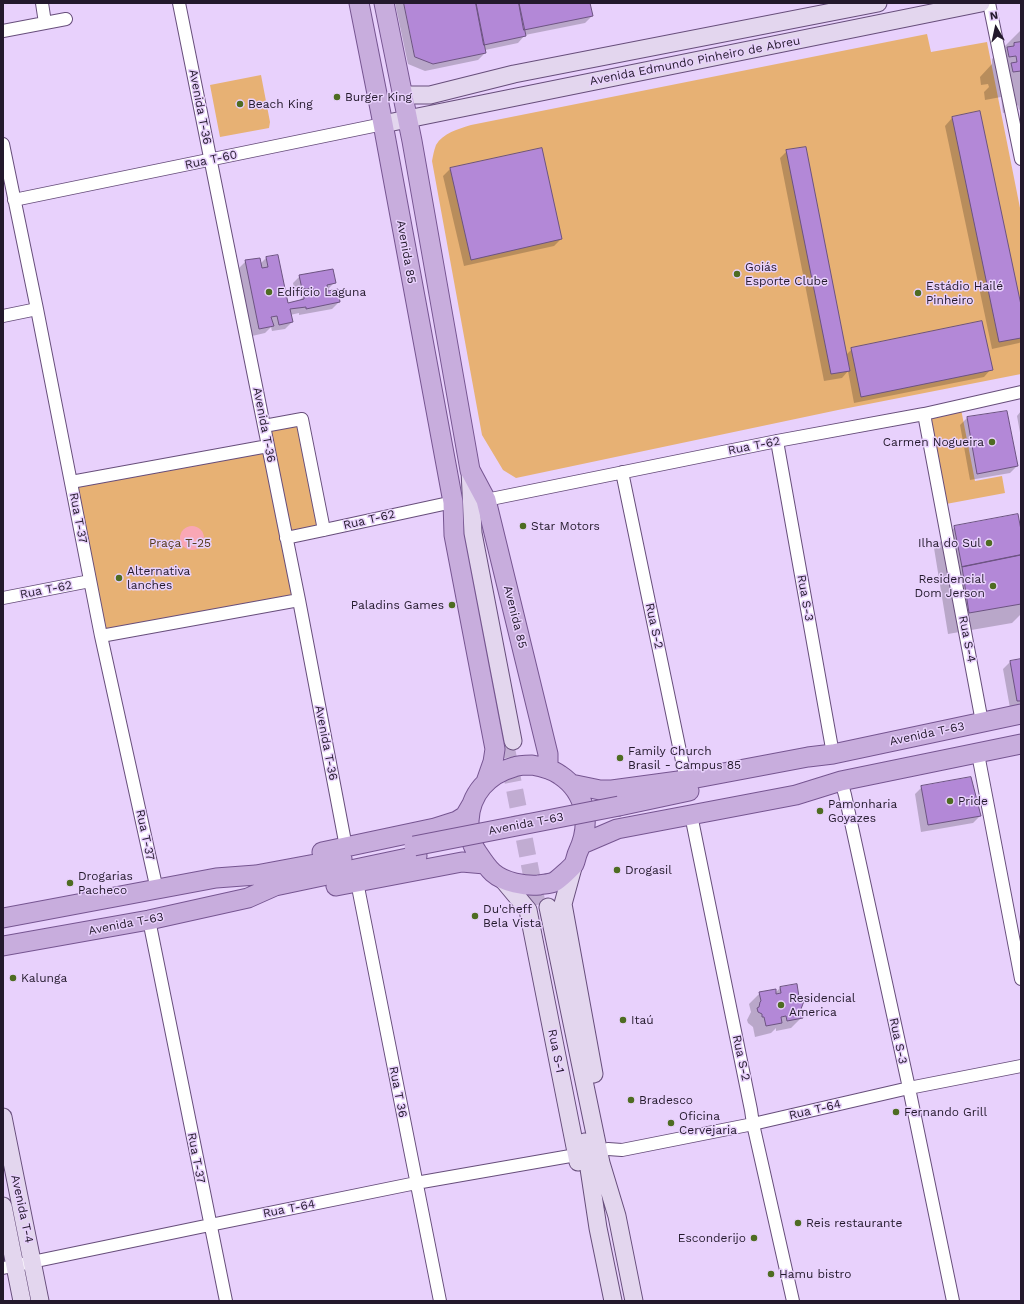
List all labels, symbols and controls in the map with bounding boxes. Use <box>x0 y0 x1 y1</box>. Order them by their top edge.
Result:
north arrow <box>976 8 1016 48</box>
text: N <box>989 9 999 23</box>
street label: Avenida Edmundo Pinheiro de Abreu <box>588 33 802 89</box>
street label: Avenida T-36 <box>186 68 214 146</box>
place label: Burger King <box>345 90 412 104</box>
marker: Burger King <box>332 92 342 102</box>
place label: Beach King <box>248 97 313 111</box>
marker: Beach King <box>235 99 245 109</box>
street label: Rua T-60 <box>184 147 238 173</box>
street label: Avenida 85 <box>393 219 419 285</box>
place label: Goiás Esporte Clube <box>745 260 828 288</box>
marker: Goiás Esporte Clube <box>732 269 742 279</box>
place label: Estádio Hailé Pinheiro <box>926 279 1003 307</box>
place label: Edifício Laguna <box>277 285 366 299</box>
marker: Edifício Laguna <box>264 287 274 297</box>
marker: Estádio Hailé Pinheiro <box>913 288 923 298</box>
street label: Avenida T-36 <box>250 386 278 464</box>
street label: Rua T-62 <box>727 434 781 458</box>
place label: Carmen Nogueira <box>883 435 984 449</box>
marker: Carmen Nogueira <box>987 437 997 447</box>
street label: Rua T-37 <box>66 491 90 545</box>
street label: Rua T-62 <box>342 507 396 533</box>
place label: Star Motors <box>531 519 600 533</box>
marker: Star Motors <box>518 521 528 531</box>
park label: Praça T-25 <box>149 536 211 550</box>
place label: Ilha do Sul <box>918 536 981 550</box>
marker: Ilha do Sul <box>984 538 994 548</box>
place label: Alternativa lanches <box>127 564 190 592</box>
place label: Residencial Dom Jerson <box>914 572 985 600</box>
marker: Alternativa lanches <box>114 573 124 583</box>
street label: Rua S-3 <box>794 574 816 622</box>
street label: Rua T-62 <box>19 578 73 602</box>
marker: Residencial Dom Jerson <box>988 581 998 591</box>
street label: Avenida 85 <box>500 584 530 650</box>
place label: Paladins Games <box>351 598 444 612</box>
marker: Paladins Games <box>447 600 457 610</box>
street label: Rua S-2 <box>642 602 666 650</box>
street label: Rua S-4 <box>955 614 979 664</box>
street label: Avenida T-36 <box>312 704 340 782</box>
street label: Avenida T-63 <box>888 719 966 749</box>
place label: Family Church Brasil - Campus 85 <box>628 744 741 772</box>
marker: Family Church Brasil - Campus 85 <box>615 753 625 763</box>
place label: Pride <box>958 794 988 808</box>
marker: Pride <box>945 796 955 806</box>
place label: Pamonharia Goyazes <box>828 797 897 825</box>
marker: Pamonharia Goyazes <box>815 806 825 816</box>
street label: Rua T-37 <box>133 808 157 862</box>
street label: Avenida T-63 <box>487 810 565 838</box>
place label: Drogasil <box>625 863 672 877</box>
marker: Drogasil <box>612 865 622 875</box>
place label: Drogarias Pacheco <box>78 869 133 897</box>
marker: Drogarias Pacheco <box>65 878 75 888</box>
place label: Du'cheff Bela Vista <box>483 902 541 930</box>
street label: Avenida T-63 <box>87 910 165 938</box>
marker: Du'cheff Bela Vista <box>470 911 480 921</box>
place label: Kalunga <box>21 971 67 985</box>
marker: Kalunga <box>8 973 18 983</box>
place label: Residencial America <box>789 991 855 1019</box>
marker: Residencial America <box>776 1000 786 1010</box>
place label: Itaú <box>631 1013 654 1027</box>
marker: Itaú <box>618 1015 628 1025</box>
street label: Rua S-3 <box>886 1017 910 1065</box>
street label: Rua S-1 <box>545 1028 567 1074</box>
street label: Rua S-2 <box>729 1034 753 1082</box>
street label: Rua T 36 <box>386 1065 410 1119</box>
place label: Bradesco <box>639 1093 693 1107</box>
marker: Bradesco <box>626 1095 636 1105</box>
street label: Rua T-64 <box>788 1097 842 1123</box>
place label: Fernando Grill <box>904 1105 987 1119</box>
marker: Fernando Grill <box>891 1107 901 1117</box>
place label: Oficina Cervejaria <box>679 1109 737 1137</box>
marker: Oficina Cervejaria <box>666 1118 676 1128</box>
street label: Rua T-37 <box>184 1131 208 1185</box>
street label: Avenida T-4 <box>8 1174 36 1244</box>
street label: Rua T-64 <box>262 1197 316 1221</box>
place label: Reis restaurante <box>806 1216 902 1230</box>
marker: Reis restaurante <box>793 1218 803 1228</box>
place label: Esconderijo <box>678 1231 746 1245</box>
marker: Esconderijo <box>749 1233 759 1243</box>
place label: Hamu bistro <box>779 1267 851 1281</box>
marker: Hamu bistro <box>766 1269 776 1279</box>

